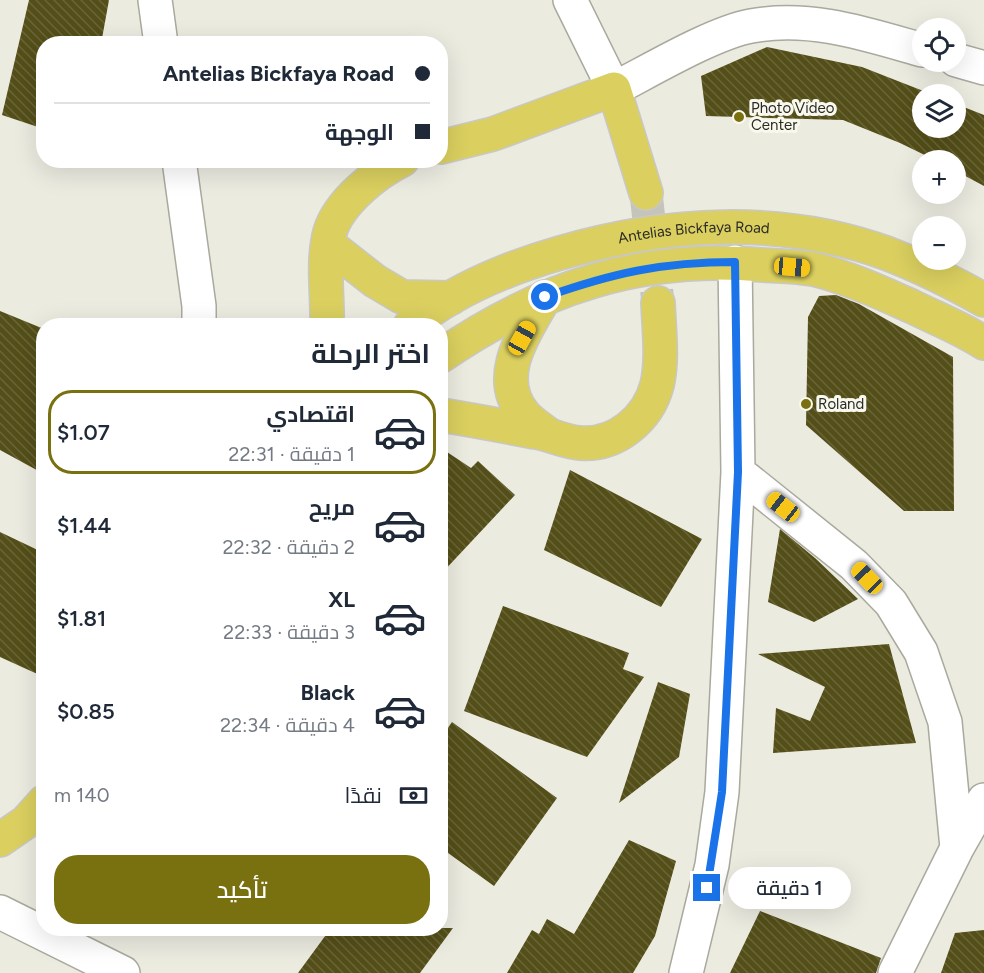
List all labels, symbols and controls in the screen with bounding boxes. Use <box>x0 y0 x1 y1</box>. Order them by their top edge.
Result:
map controls <box>912 18 966 270</box>
button: locate <box>912 18 966 72</box>
text: Antelias Bickfaya Road <box>163 60 394 87</box>
button: layers <box>912 84 966 138</box>
place label: Photo Video Center <box>751 99 835 134</box>
marker: Photo Video Center <box>732 110 746 124</box>
text: الوجهة <box>325 119 394 146</box>
button: + <box>912 150 966 204</box>
button: − <box>912 216 966 270</box>
street label: Antelias Bickfaya Road <box>616 218 770 247</box>
car <box>773 256 811 278</box>
route start <box>531 283 558 310</box>
car <box>505 318 539 358</box>
text: اختر الرحلة <box>311 337 430 370</box>
place label: Roland <box>818 395 864 413</box>
marker: Roland <box>799 397 813 411</box>
text: اقتصادي <box>266 401 355 428</box>
icon: car <box>373 405 427 459</box>
text: $1.07 <box>57 419 110 446</box>
text: 1 دقيقة · 22:31 <box>228 442 355 466</box>
car <box>763 489 803 525</box>
text: مريح <box>309 494 355 521</box>
icon: car <box>373 498 427 552</box>
text: $1.44 <box>57 512 111 539</box>
text: 2 دقيقة · 22:32 <box>222 535 355 559</box>
car <box>848 559 886 597</box>
text: XL <box>328 586 355 613</box>
icon: car <box>373 591 427 645</box>
text: $1.81 <box>57 605 106 632</box>
text: 3 دقيقة · 22:33 <box>223 620 355 644</box>
text: Black <box>301 679 355 706</box>
icon: car <box>373 684 427 738</box>
text: $0.85 <box>57 698 115 725</box>
text: 4 دقيقة · 22:34 <box>220 713 355 737</box>
icon: cash <box>397 779 430 812</box>
text: نقدًا <box>344 782 382 809</box>
text: 140 m <box>54 783 109 807</box>
button: تأكيد <box>54 855 430 924</box>
callout: 1 دقيقة <box>728 867 851 909</box>
route end <box>693 874 720 901</box>
text: 1 دقيقة <box>756 876 823 900</box>

